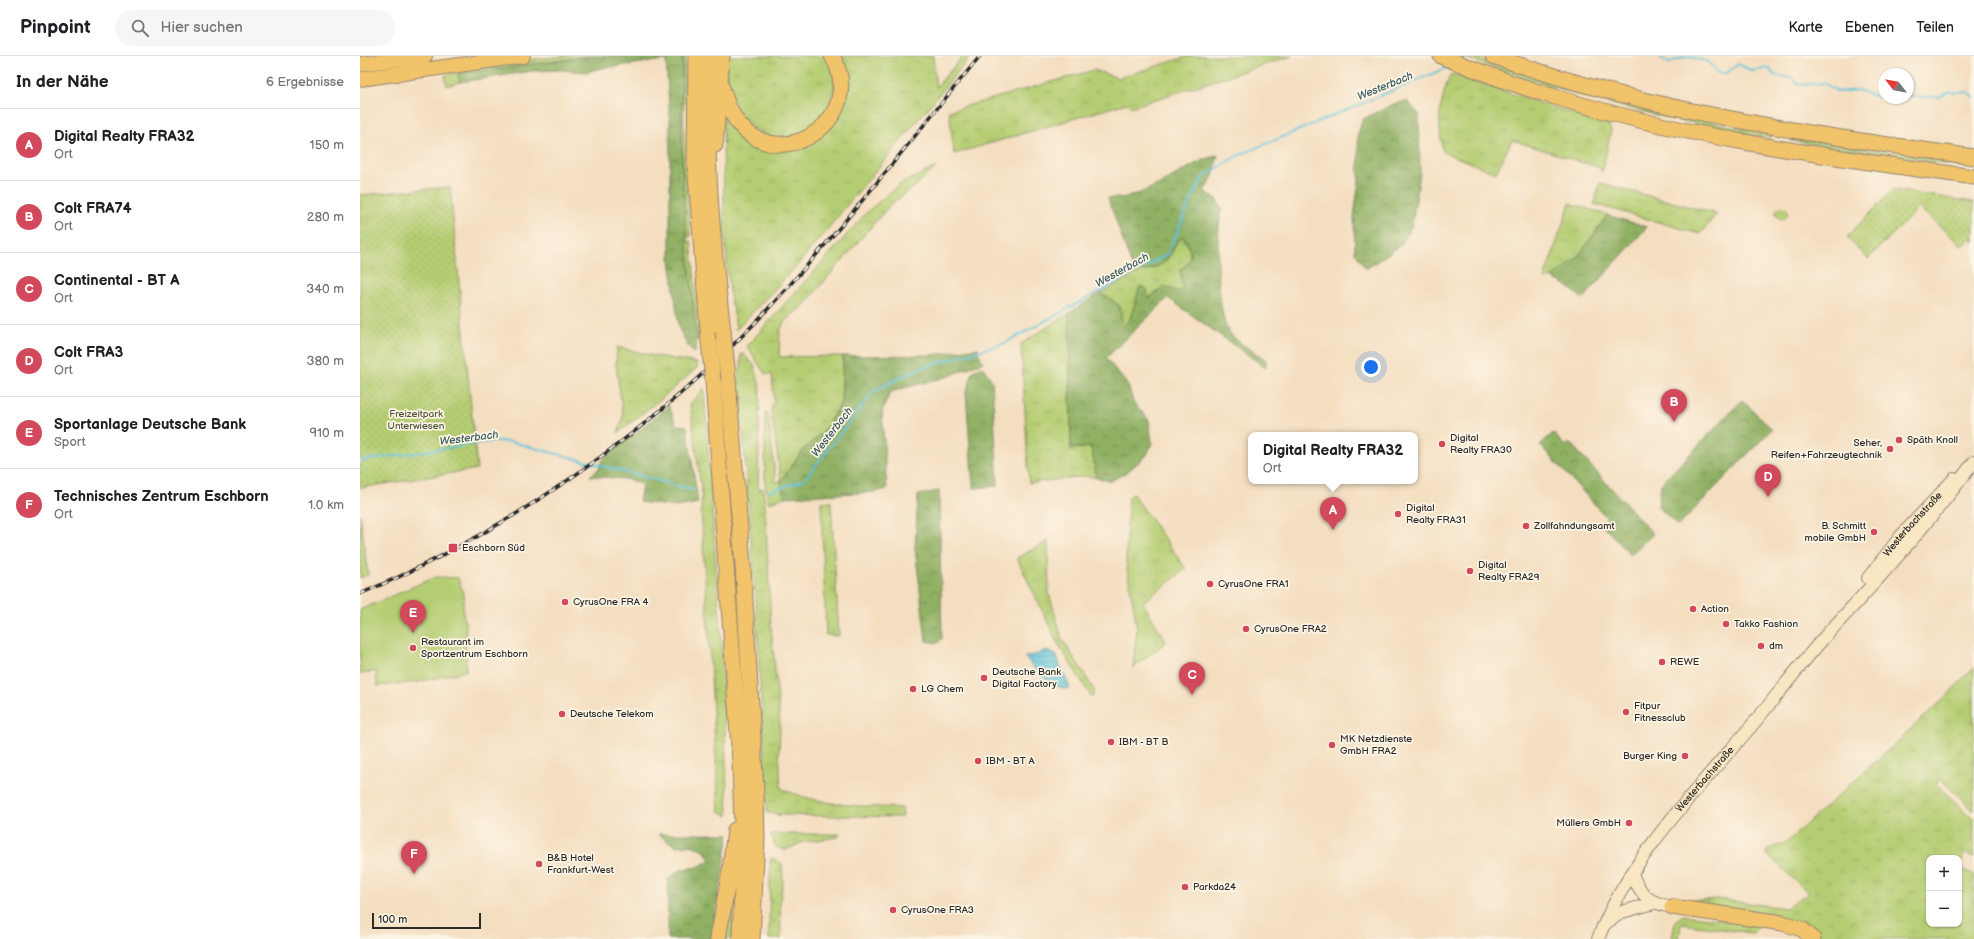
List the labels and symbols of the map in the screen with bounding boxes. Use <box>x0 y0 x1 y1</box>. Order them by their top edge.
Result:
north arrow <box>1878 68 1914 104</box>
water label: Westerbach <box>1355 69 1415 103</box>
water label: Westerbach <box>1093 250 1151 290</box>
your location <box>1361 357 1381 377</box>
pin: B <box>1661 389 1687 422</box>
water label: Westerbach <box>809 405 855 459</box>
park label: Freizeitpark Unterwiesen <box>388 408 445 432</box>
water label: Westerbach <box>439 428 499 448</box>
place label: Digital Realty FRA30 <box>1450 432 1512 456</box>
place label: Späth Knoll <box>1907 434 1958 446</box>
marker: Späth Knoll <box>1894 435 1904 445</box>
place label: Seher, Reifen+Fahrzeugtechnik <box>1771 437 1882 461</box>
marker: Digital Realty FRA30 <box>1437 439 1447 449</box>
marker: Seher, Reifen+Fahrzeugtechnik <box>1885 444 1895 454</box>
pin: D <box>1755 464 1781 497</box>
street label: Westerbachstraße <box>1881 489 1945 559</box>
pin: A <box>1320 497 1346 530</box>
place label: Digital Realty FRA31 <box>1406 502 1466 526</box>
marker: Digital Realty FRA31 <box>1393 509 1403 519</box>
place label: Zollfahndungsamt <box>1533 520 1614 532</box>
place label: B. Schmitt mobile GmbH <box>1804 520 1866 544</box>
marker: Zollfahndungsamt <box>1521 521 1531 531</box>
marker: B. Schmitt mobile GmbH <box>1869 527 1879 537</box>
marker: Eschborn Süd <box>447 542 459 554</box>
place label: Eschborn Süd <box>462 542 525 554</box>
place label: Digital Realty FRA29 <box>1478 559 1540 583</box>
marker: Digital Realty FRA29 <box>1465 566 1475 576</box>
place label: CyrusOne FRA1 <box>1218 578 1289 590</box>
marker: CyrusOne FRA1 <box>1205 579 1215 589</box>
place label: CyrusOne FRA 4 <box>573 596 649 608</box>
marker: CyrusOne FRA 4 <box>560 597 570 607</box>
pin: E <box>400 600 426 633</box>
place label: Action <box>1701 603 1729 615</box>
marker: Action <box>1688 604 1698 614</box>
place label: Takko Fashion <box>1734 618 1798 630</box>
marker: Takko Fashion <box>1721 619 1731 629</box>
place label: CyrusOne FRA2 <box>1254 623 1327 635</box>
marker: CyrusOne FRA2 <box>1241 624 1251 634</box>
place label: Restaurant im Sportzentrum Eschborn <box>421 636 528 660</box>
place label: dm <box>1769 640 1783 652</box>
marker: dm <box>1756 641 1766 651</box>
marker: Restaurant im Sportzentrum Eschborn <box>408 643 418 653</box>
place label: REWE <box>1670 656 1700 668</box>
marker: REWE <box>1657 657 1667 667</box>
pin: C <box>1179 662 1205 695</box>
place label: Deutsche Bank Digital Factory <box>992 666 1061 690</box>
marker: Deutsche Bank Digital Factory <box>979 673 989 683</box>
place label: LG Chem <box>921 683 964 695</box>
marker: LG Chem <box>908 684 918 694</box>
place label: Fitpur Fitnessclub <box>1634 700 1686 724</box>
marker: Fitpur Fitnessclub <box>1621 707 1631 717</box>
place label: Deutsche Telekom <box>570 708 653 720</box>
marker: Deutsche Telekom <box>557 709 567 719</box>
place label: MK Netzdienste GmbH FRA2 <box>1340 733 1412 757</box>
place label: IBM - BT B <box>1119 736 1168 748</box>
marker: IBM - BT B <box>1106 737 1116 747</box>
marker: MK Netzdienste GmbH FRA2 <box>1327 740 1337 750</box>
street label: Westerbachstraße <box>1673 744 1737 815</box>
place label: Burger King <box>1623 750 1677 762</box>
marker: Burger King <box>1680 751 1690 761</box>
place label: IBM - BT A <box>986 755 1035 767</box>
marker: IBM - BT A <box>973 756 983 766</box>
place label: Müllers GmbH <box>1556 817 1621 829</box>
marker: Müllers GmbH <box>1624 818 1634 828</box>
pin: F <box>401 841 427 874</box>
place label: B&B Hotel Frankfurt-West <box>547 852 614 876</box>
marker: B&B Hotel Frankfurt-West <box>534 859 544 869</box>
place label: Parkda24 <box>1193 881 1236 893</box>
marker: Parkda24 <box>1180 882 1190 892</box>
place label: CyrusOne FRA3 <box>901 904 974 916</box>
marker: CyrusOne FRA3 <box>888 905 898 915</box>
scale bar <box>372 911 481 930</box>

